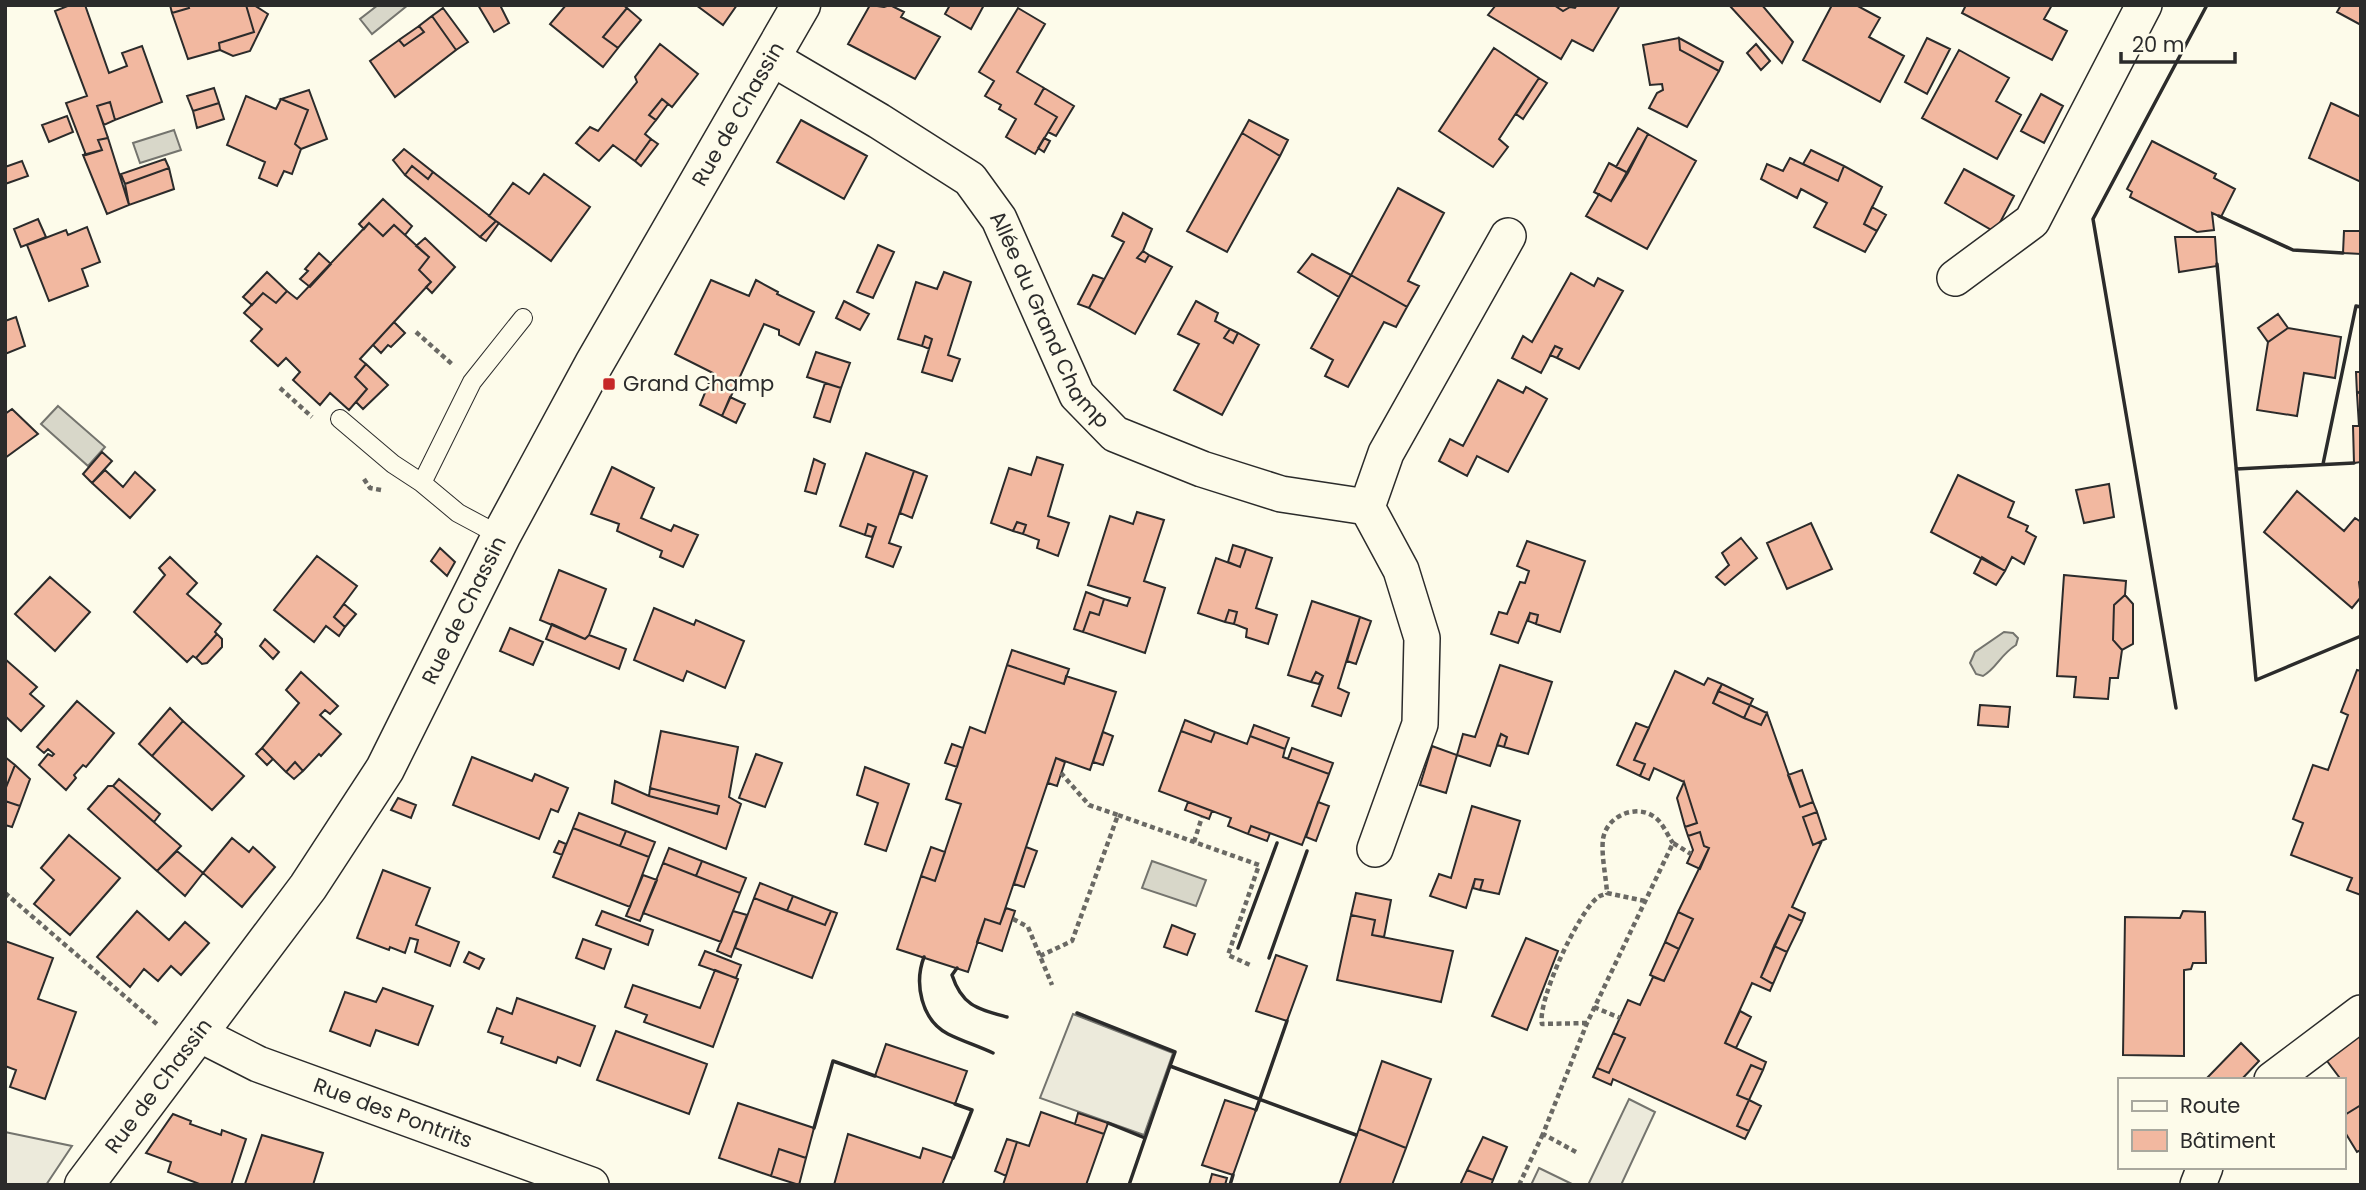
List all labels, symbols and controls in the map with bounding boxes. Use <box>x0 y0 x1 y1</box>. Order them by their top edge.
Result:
scale bar <box>2121 21 2235 65</box>
text: 20 m <box>2132 30 2185 59</box>
street label: Rue de Chassin <box>685 36 791 191</box>
street label: Allée du Grand Champ <box>983 204 1116 434</box>
place label: Grand Champ <box>623 369 774 398</box>
marker: Grand Champ <box>601 376 617 392</box>
street label: Rue de Chassin <box>414 531 513 689</box>
street label: Rue de Chassin <box>98 1012 218 1159</box>
street label: Rue des Pontrits <box>310 1070 477 1155</box>
legend <box>2118 1078 2345 1169</box>
text: Route <box>2180 1091 2240 1120</box>
text: Bâtiment <box>2180 1126 2276 1155</box>

